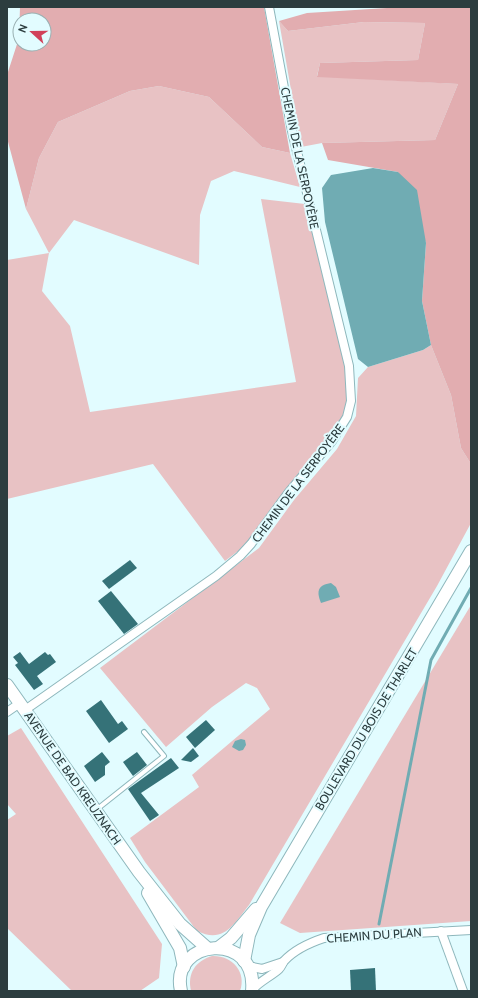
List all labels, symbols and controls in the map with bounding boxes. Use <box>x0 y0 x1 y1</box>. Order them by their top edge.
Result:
north arrow <box>12 12 52 52</box>
text: N <box>15 22 31 35</box>
street label: CHEMIN DE LA SERPOYÈRE <box>278 86 322 231</box>
street label: CHEMIN DE LA SERPOYÈRE <box>248 420 348 545</box>
street label: BOULEVARD DU BOIS DE THARLET <box>312 645 421 813</box>
street label: AVENUE DE BAD KREUZNACH <box>21 709 125 847</box>
street label: CHEMIN DU PLAN <box>326 924 422 946</box>

